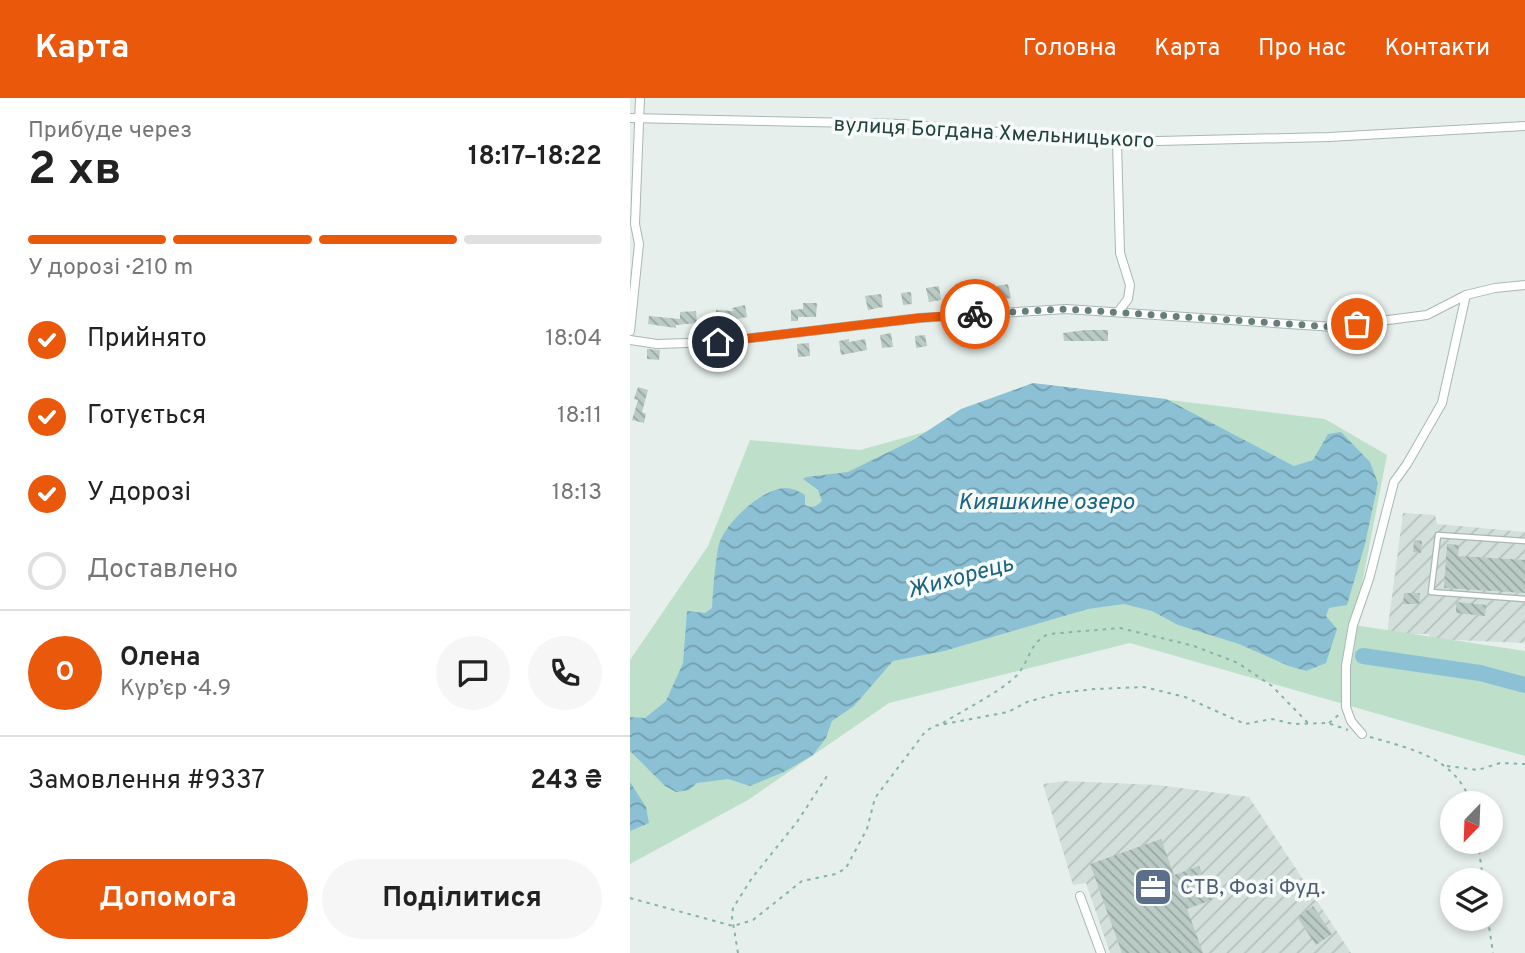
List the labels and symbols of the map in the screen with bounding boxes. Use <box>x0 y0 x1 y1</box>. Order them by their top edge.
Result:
street label: вулиця Богдана Хмельницького <box>833 112 1155 155</box>
courier <box>940 279 1010 349</box>
pin <box>1327 294 1387 354</box>
pin <box>688 312 748 372</box>
water label: Кияшкине озеро <box>958 489 1135 518</box>
water label: Жихорець <box>904 550 1017 606</box>
north arrow <box>1440 791 1503 854</box>
office icon: СТВ, Фозі Фуд. <box>1132 866 1174 908</box>
place label: СТВ, Фозі Фуд. <box>1180 875 1325 902</box>

